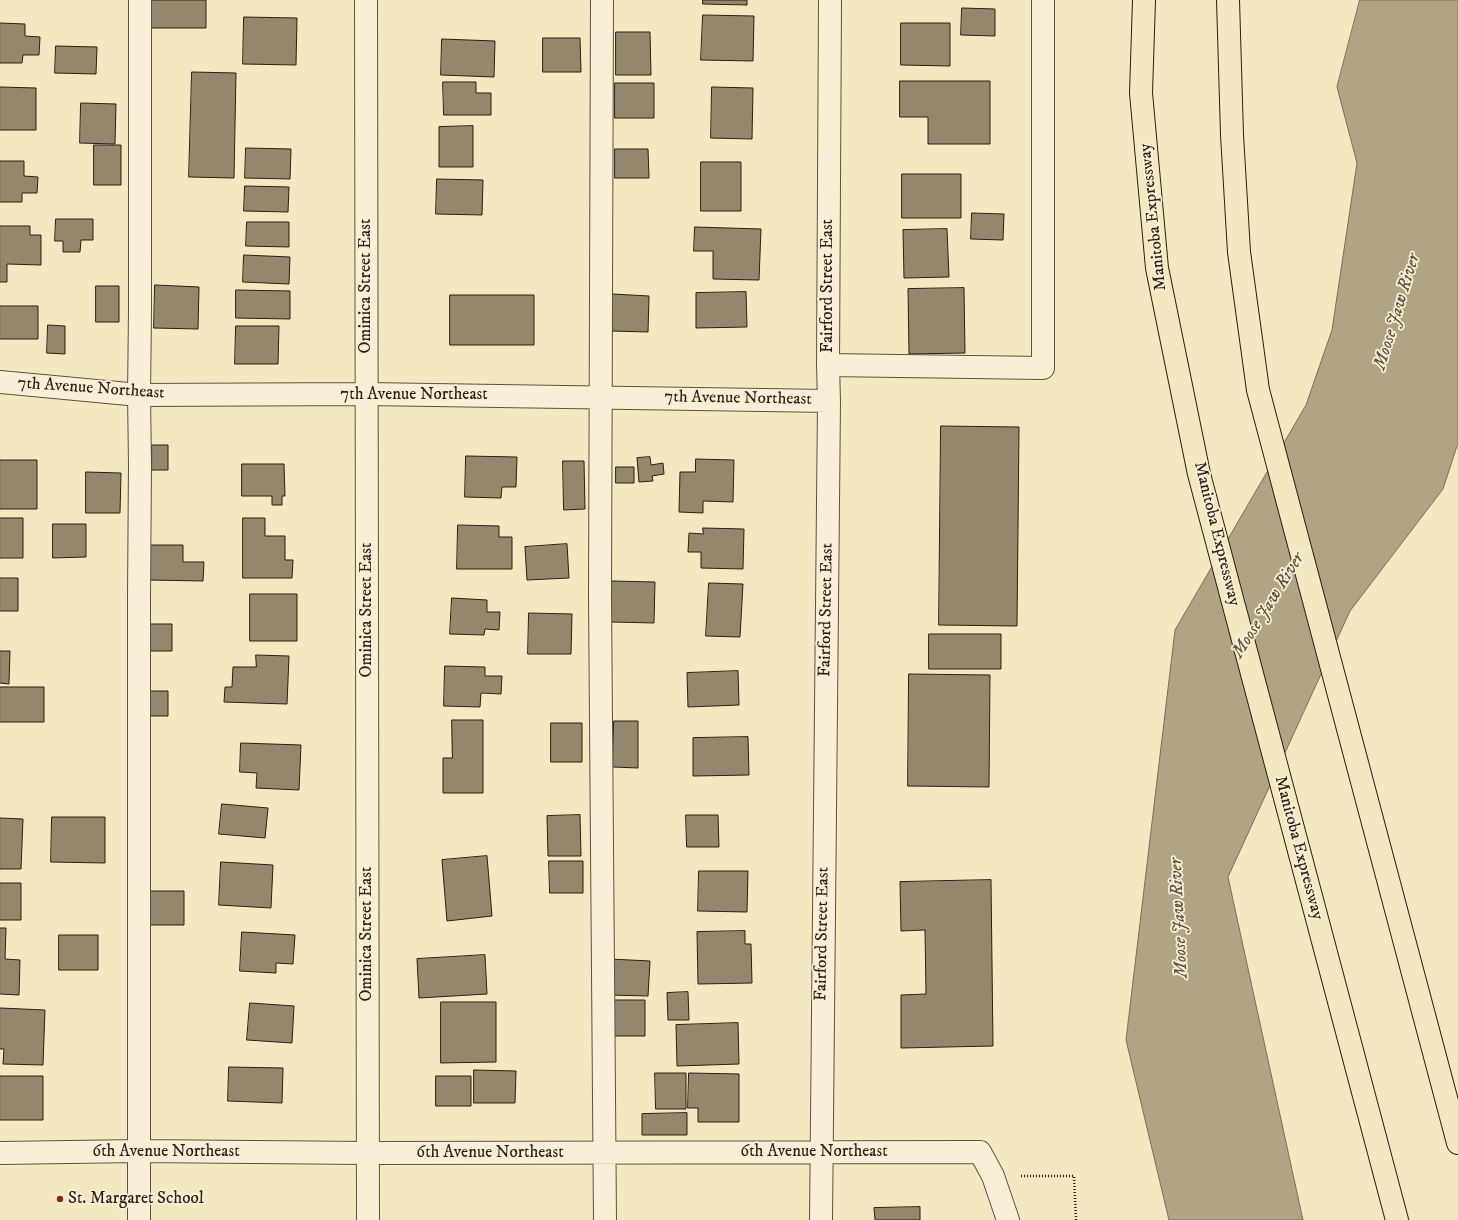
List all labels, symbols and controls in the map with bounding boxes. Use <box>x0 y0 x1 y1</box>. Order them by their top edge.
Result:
street label: Manitoba Expressway <box>1136 142 1172 292</box>
street label: Ominica Street East <box>356 219 376 353</box>
street label: Fairford Street East <box>818 219 838 353</box>
water label: Moose Jaw River <box>1370 251 1426 373</box>
street label: 7th Avenue Northeast <box>17 374 165 404</box>
street label: 7th Avenue Northeast <box>340 385 488 405</box>
street label: 7th Avenue Northeast <box>664 388 812 410</box>
street label: Manitoba Expressway <box>1188 460 1244 608</box>
street label: Ominica Street East <box>357 543 377 677</box>
street label: Fairford Street East <box>816 543 838 677</box>
water label: Moose Jaw River <box>1228 549 1310 663</box>
street label: Manitoba Expressway <box>1269 774 1327 922</box>
water label: Moose Jaw River <box>1166 858 1194 978</box>
street label: Ominica Street East <box>357 867 377 1001</box>
street label: Fairford Street East <box>812 867 834 1001</box>
street label: 6th Avenue Northeast <box>92 1142 240 1162</box>
street label: 6th Avenue Northeast <box>740 1142 888 1162</box>
street label: 6th Avenue Northeast <box>416 1143 564 1163</box>
place label: St. Margaret School <box>68 1189 204 1209</box>
marker: St. Margaret School <box>55 1194 65 1204</box>

